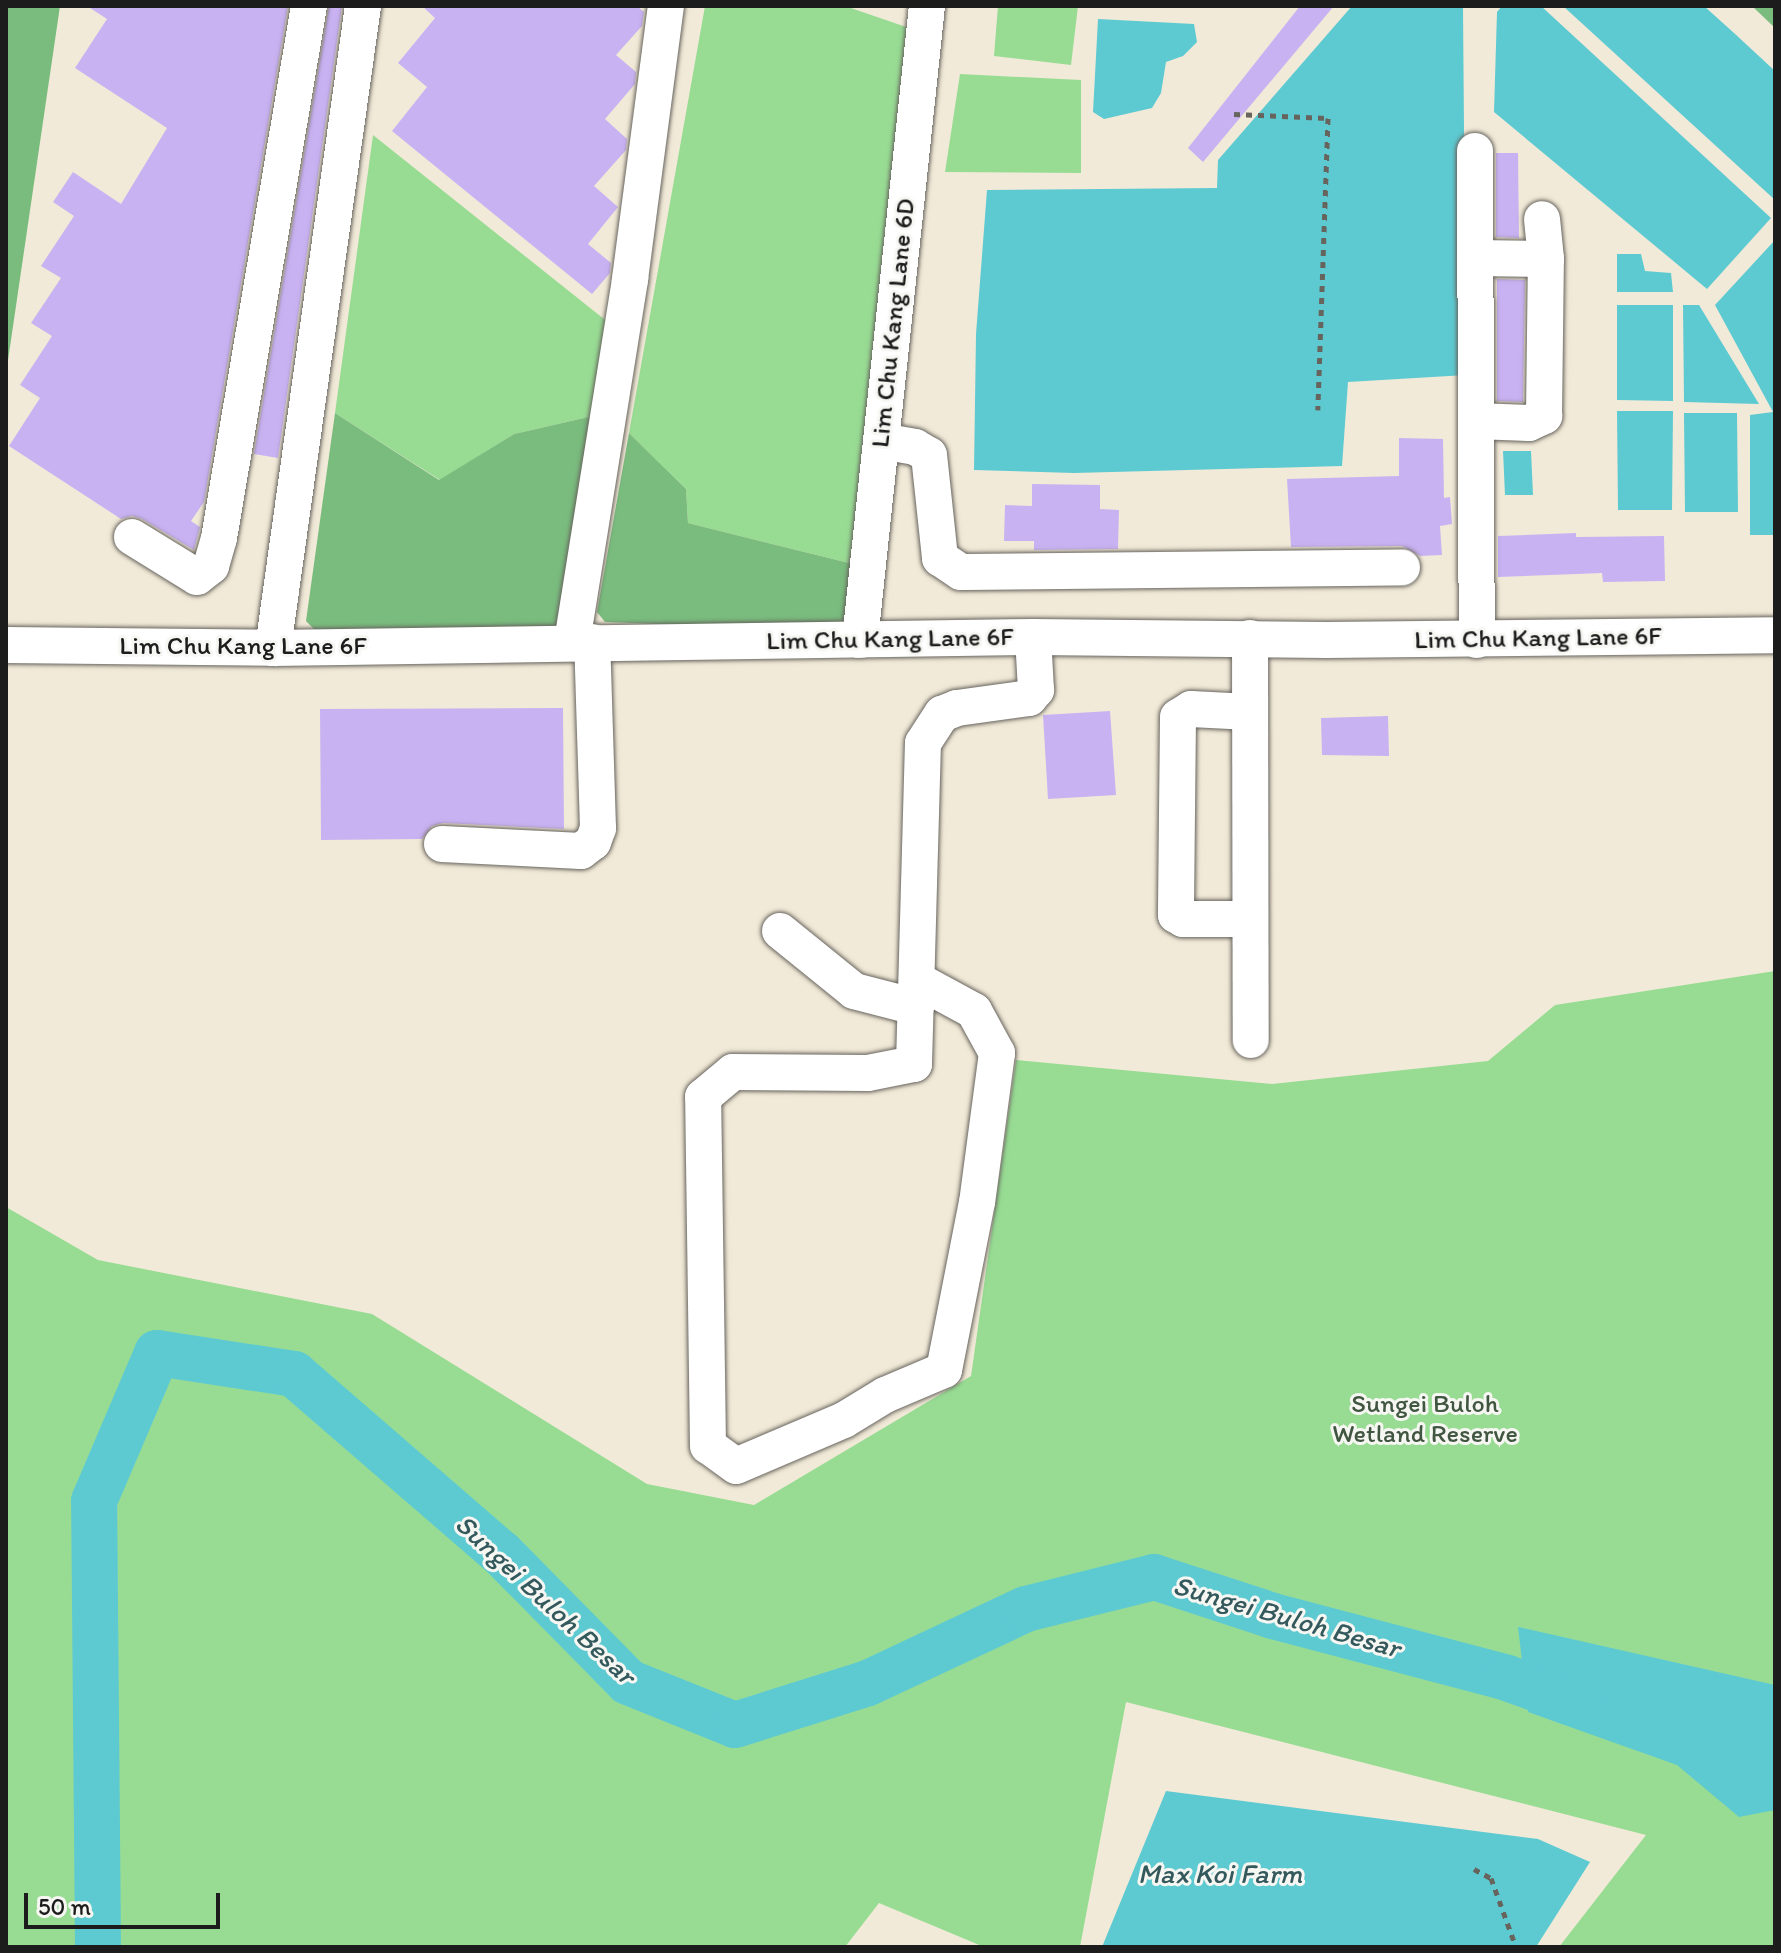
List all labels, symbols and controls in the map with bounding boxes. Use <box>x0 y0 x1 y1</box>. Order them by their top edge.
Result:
street label: Lim Chu Kang Lane 6D <box>864 196 922 450</box>
street label: Lim Chu Kang Lane 6F <box>1413 620 1663 656</box>
street label: Lim Chu Kang Lane 6F <box>765 621 1015 657</box>
street label: Lim Chu Kang Lane 6F <box>118 630 368 662</box>
park label: Sungei Buloh Wetland Reserve <box>1333 1388 1517 1450</box>
water label: Sungei Buloh Besar <box>450 1507 642 1691</box>
water label: Sungei Buloh Besar <box>1171 1568 1403 1664</box>
water label: Max Koi Farm <box>1138 1856 1302 1890</box>
scale bar <box>28 1877 224 1927</box>
text: 50 m <box>38 1892 91 1921</box>

